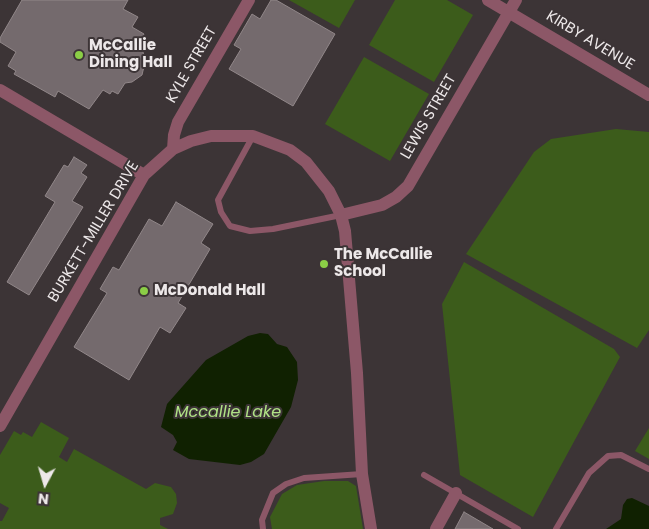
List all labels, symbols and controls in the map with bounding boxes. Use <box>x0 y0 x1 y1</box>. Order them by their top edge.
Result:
street label: KIRBY AVENUE <box>542 8 638 74</box>
street label: KYLE STREET <box>163 23 221 107</box>
place label: McCallie Dining Hall <box>89 37 172 72</box>
marker: McCallie Dining Hall <box>73 49 85 61</box>
street label: LEWIS STREET <box>397 71 461 163</box>
street label: BURKETT-MILLER DRIVE <box>45 158 143 306</box>
place label: The McCallie School <box>334 246 432 281</box>
marker: The McCallie School <box>318 258 330 270</box>
place label: McDonald Hall <box>154 282 265 300</box>
marker: McDonald Hall <box>138 285 150 297</box>
water label: Mccallie Lake <box>175 403 281 423</box>
north arrow <box>20 459 70 509</box>
text: N <box>37 488 50 509</box>

